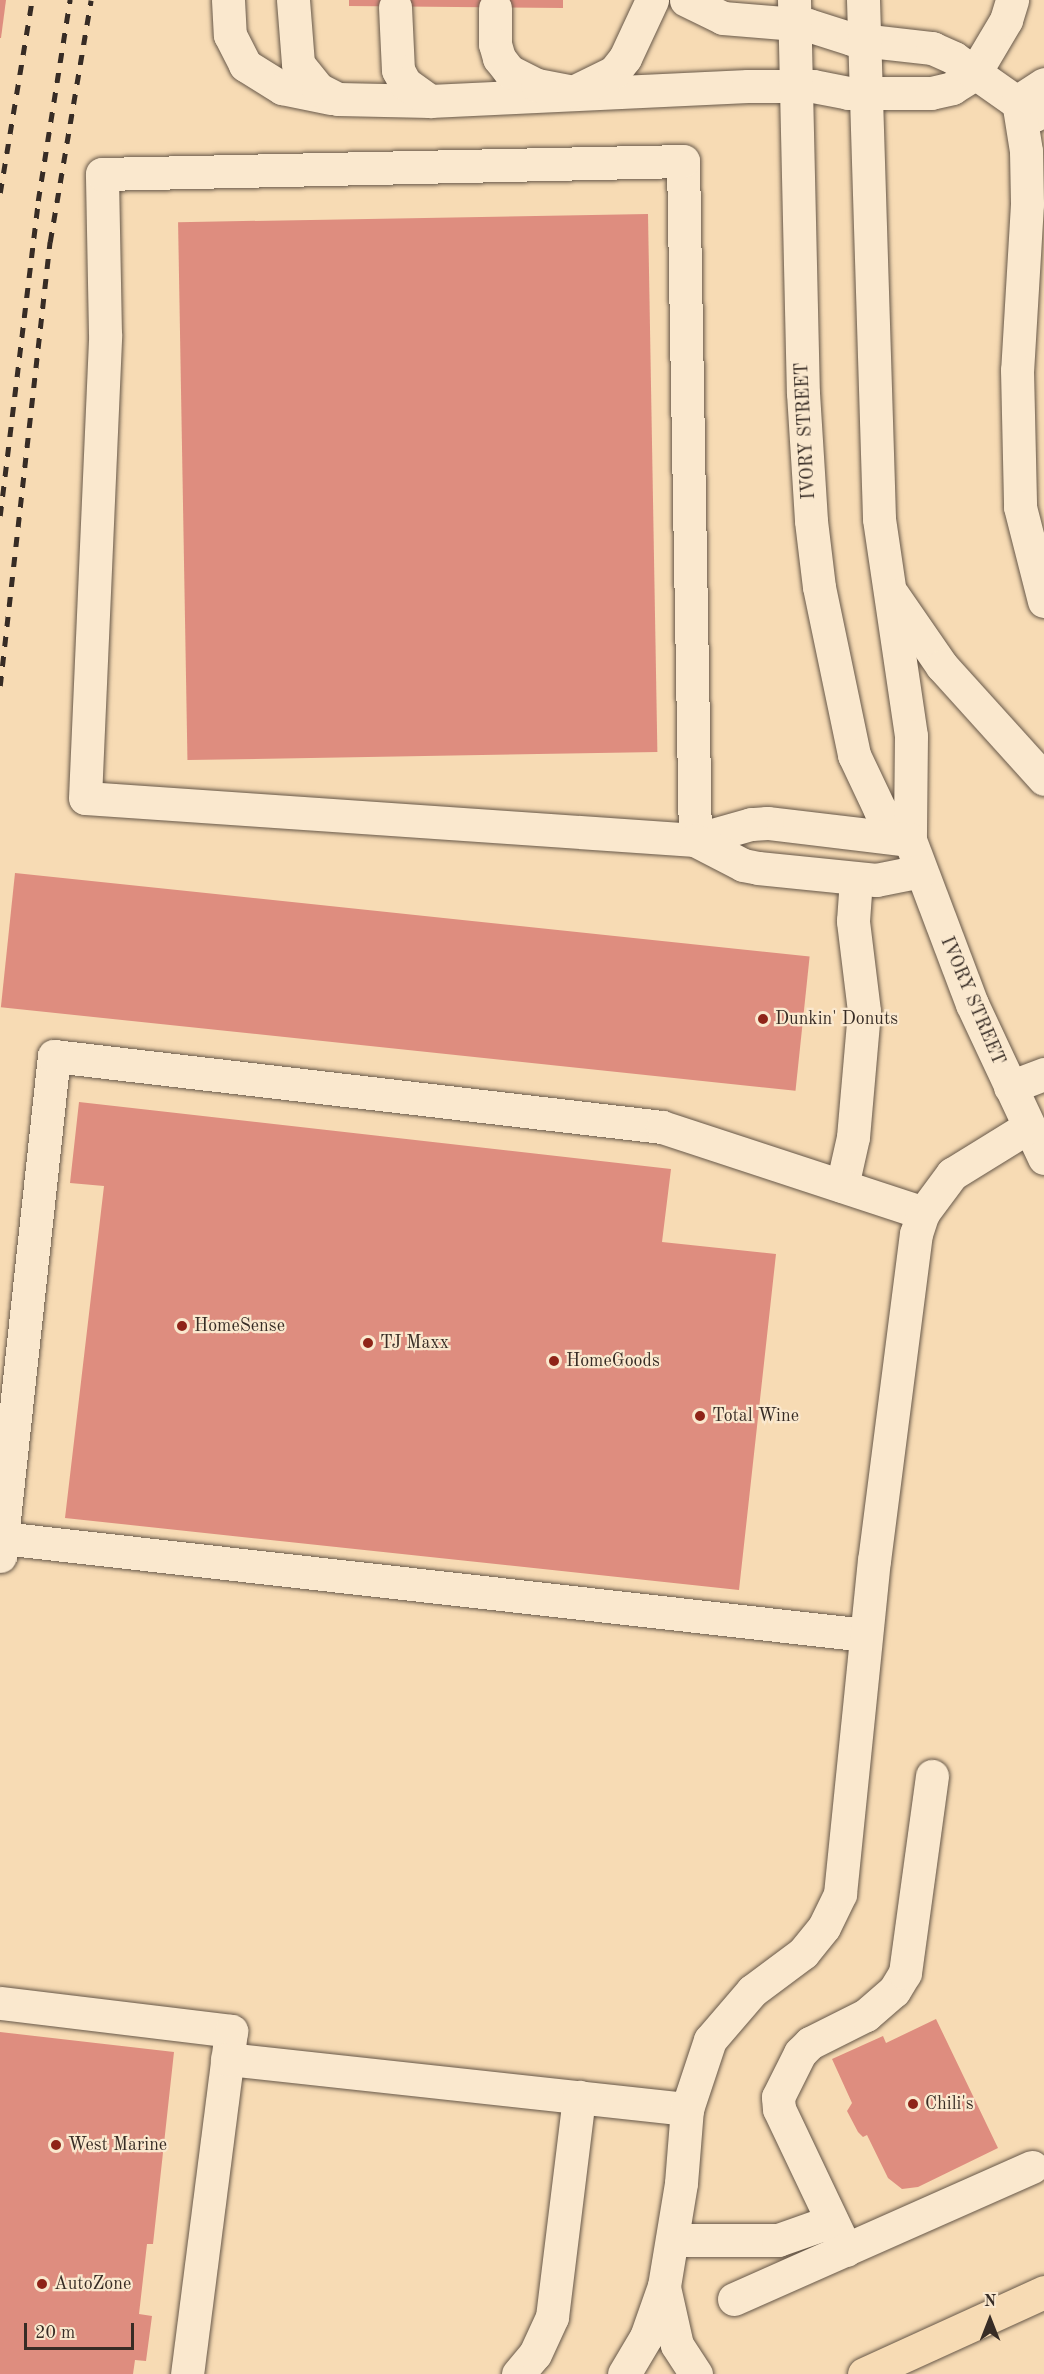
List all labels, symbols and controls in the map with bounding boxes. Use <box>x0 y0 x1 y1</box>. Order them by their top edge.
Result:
street label: IVORY STREET <box>792 362 820 500</box>
street label: IVORY STREET <box>935 934 1009 1068</box>
place label: Dunkin' Donuts <box>775 1008 898 1030</box>
marker: Dunkin' Donuts <box>756 1012 770 1026</box>
place label: HomeSense <box>194 1315 285 1337</box>
marker: HomeSense <box>175 1319 189 1333</box>
place label: TJ Maxx <box>380 1332 449 1354</box>
marker: TJ Maxx <box>361 1336 375 1350</box>
place label: HomeGoods <box>566 1350 660 1372</box>
marker: HomeGoods <box>547 1354 561 1368</box>
place label: Total Wine <box>712 1405 799 1427</box>
marker: Total Wine <box>693 1409 707 1423</box>
place label: Chili's <box>925 2093 974 2115</box>
marker: Chili's <box>906 2097 920 2111</box>
place label: West Marine <box>68 2134 167 2156</box>
marker: West Marine <box>49 2138 63 2152</box>
place label: AutoZone <box>54 2273 131 2295</box>
marker: AutoZone <box>35 2277 49 2291</box>
north arrow <box>960 2290 1020 2350</box>
text: N <box>984 2294 996 2310</box>
scale bar <box>27 2311 136 2349</box>
text: 20 m <box>35 2324 75 2342</box>

